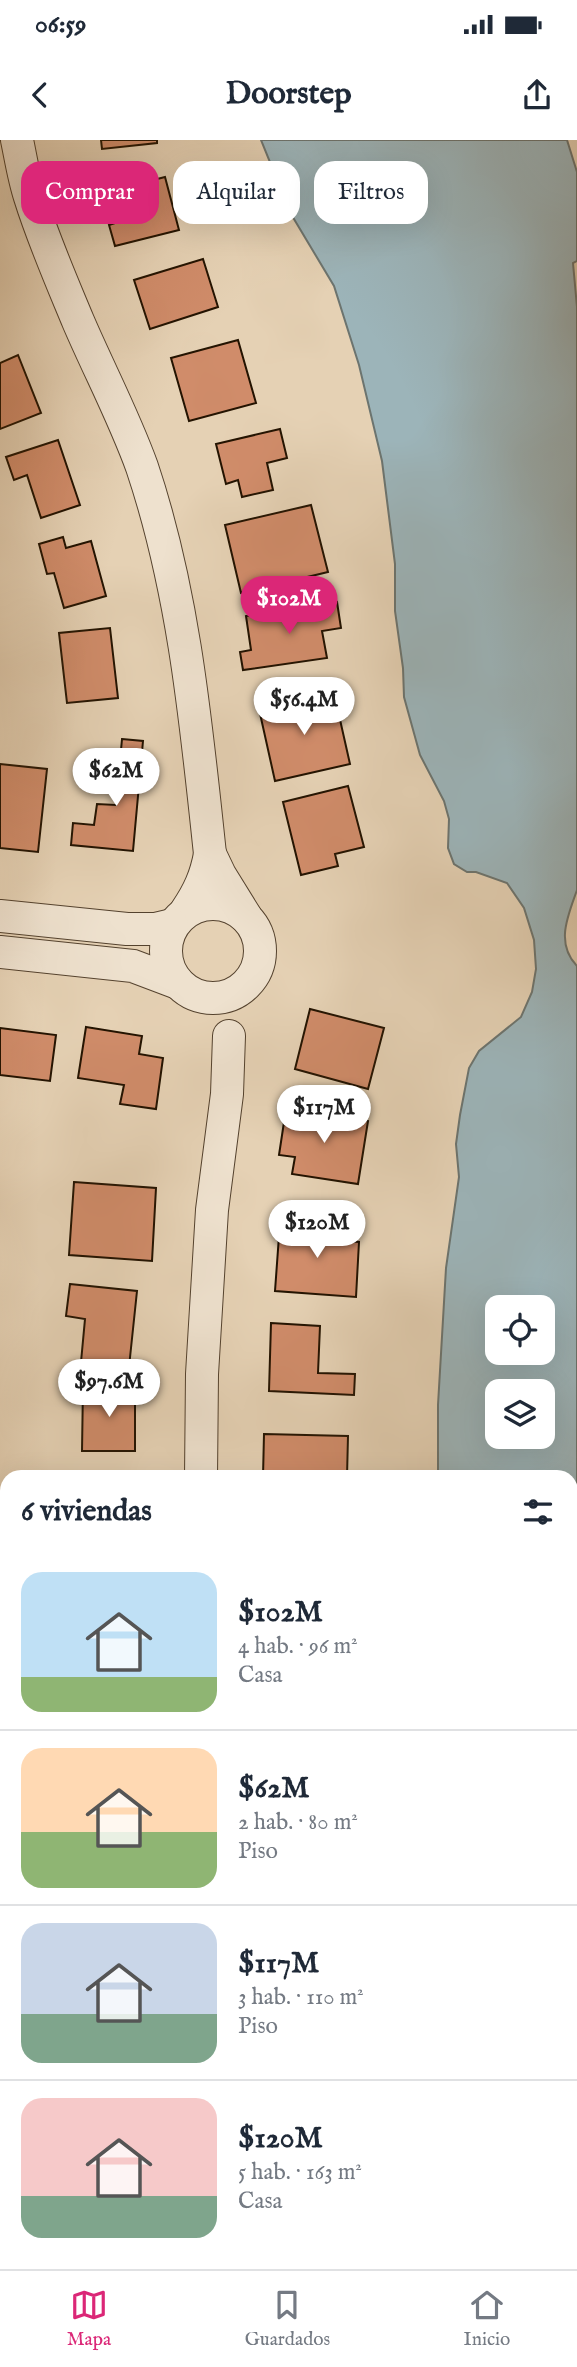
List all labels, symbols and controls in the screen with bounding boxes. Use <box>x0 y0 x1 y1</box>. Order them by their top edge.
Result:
text: 06:59 <box>35 8 86 41</box>
text: Doorstep <box>225 74 352 115</box>
icon: back <box>21 76 59 114</box>
icon: share <box>518 76 556 114</box>
chip: Comprar <box>21 161 159 224</box>
chip: Alquilar <box>173 161 300 224</box>
chip: Filtros <box>314 161 428 224</box>
pin: $102M <box>240 576 338 636</box>
text: $102M <box>257 584 321 613</box>
pin: $56.4M <box>247 678 361 737</box>
text: $56.4M <box>270 685 338 714</box>
pin: $62M <box>75 748 157 808</box>
text: $62M <box>89 756 143 785</box>
pin: $117M <box>275 1086 373 1145</box>
text: $117M <box>293 1093 355 1122</box>
pin: $120M <box>268 1200 366 1260</box>
text: $120M <box>284 1208 350 1237</box>
map controls <box>485 1295 555 1449</box>
button: locate <box>485 1295 555 1365</box>
pin: $97.6M <box>52 1360 166 1419</box>
text: $97.6M <box>74 1367 144 1396</box>
button: layers <box>485 1379 555 1449</box>
text: 6 viviendas <box>21 1493 152 1531</box>
icon: filters <box>519 1493 557 1531</box>
text: $102M <box>238 1594 323 1632</box>
icon: home <box>77 1600 161 1684</box>
text: 4 hab. · 96 m² <box>238 1632 358 1661</box>
text: Casa <box>238 1661 282 1690</box>
text: $62M <box>238 1770 310 1808</box>
icon: home <box>77 1776 161 1860</box>
text: 2 hab. · 80 m² <box>238 1808 358 1837</box>
text: Piso <box>238 1837 278 1866</box>
text: $117M <box>238 1945 319 1983</box>
icon: home <box>77 1951 161 2035</box>
text: 3 hab. · 110 m² <box>238 1983 364 2012</box>
text: Piso <box>238 2012 278 2041</box>
text: $120M <box>238 2120 323 2158</box>
icon: home <box>77 2126 161 2210</box>
text: 5 hab. · 163 m² <box>238 2158 362 2187</box>
text: Casa <box>238 2187 282 2216</box>
tab: Mapa <box>67 2286 111 2352</box>
tab: Guardados <box>245 2286 330 2352</box>
tab: Inicio <box>464 2286 510 2352</box>

